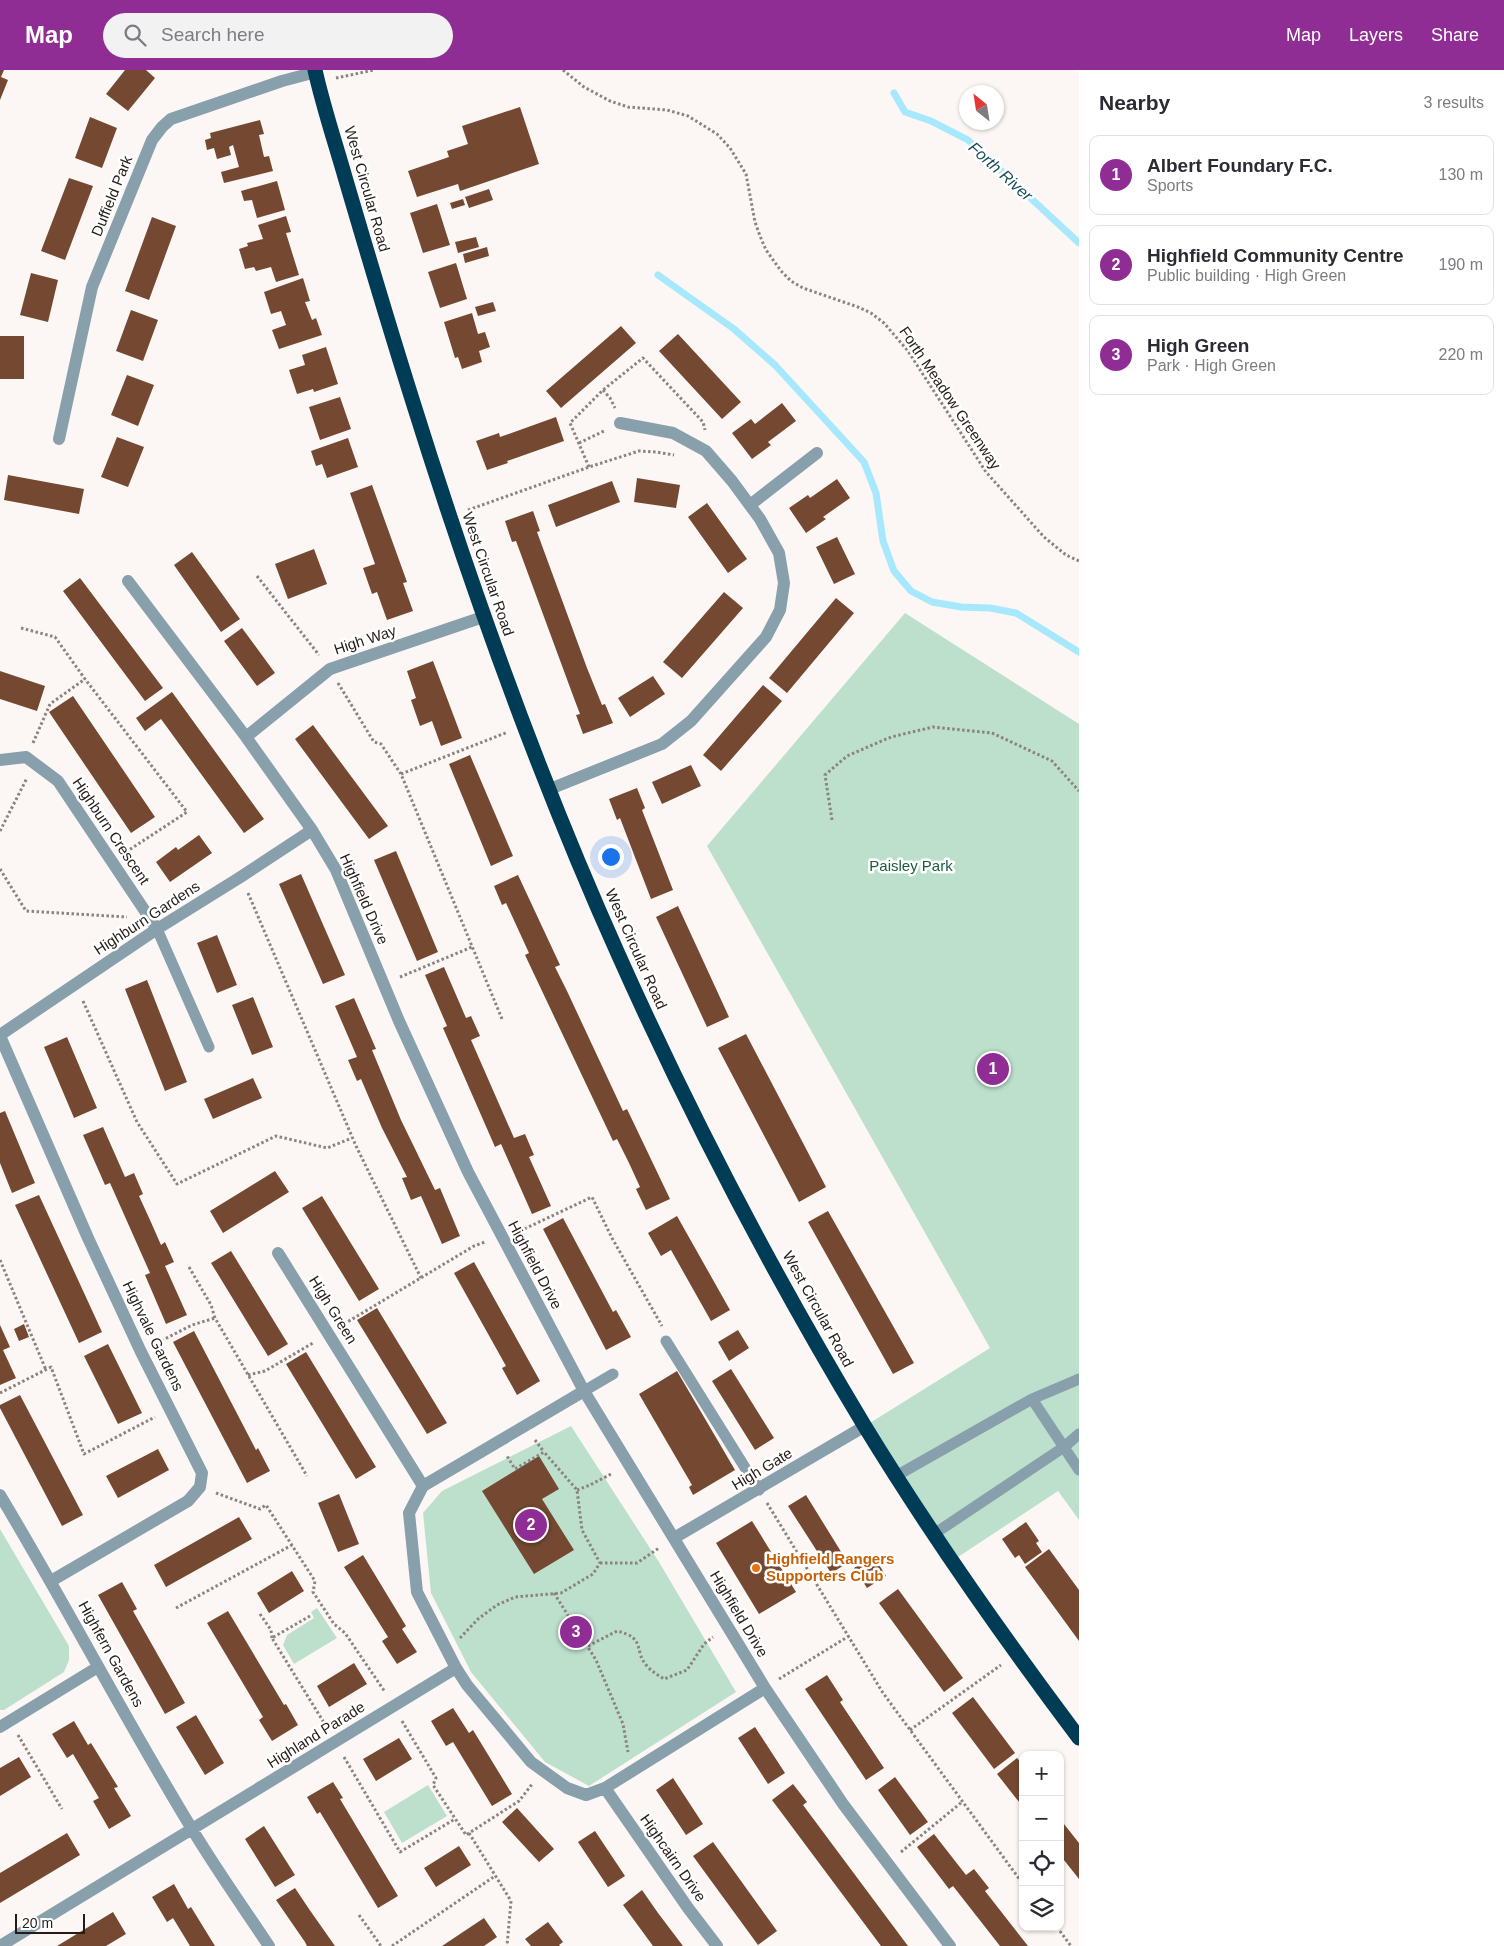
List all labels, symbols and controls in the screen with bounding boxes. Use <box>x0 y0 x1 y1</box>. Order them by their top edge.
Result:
search box <box>103 13 453 58</box>
text: Map <box>25 21 73 48</box>
icon: search <box>121 21 149 49</box>
text: Search here <box>161 24 265 45</box>
text: Map <box>1286 25 1321 45</box>
text: Layers <box>1349 25 1403 45</box>
text: Share <box>1431 25 1479 45</box>
north arrow <box>959 85 1004 130</box>
text: Nearby <box>1099 91 1170 114</box>
text: 3 results <box>1424 94 1484 111</box>
street label: West Circular Road <box>341 124 394 254</box>
water label: Forth River <box>966 139 1036 205</box>
street label: Duffield Park <box>88 152 136 239</box>
text: Albert Foundary F.C. <box>1147 155 1333 176</box>
text: 1 <box>1112 166 1120 183</box>
text: 130 m <box>1439 166 1483 183</box>
text: Sports <box>1147 177 1193 194</box>
text: Highfield Community Centre <box>1147 245 1404 266</box>
text: 2 <box>1112 256 1120 273</box>
text: 190 m <box>1439 256 1483 273</box>
text: Public building · High Green <box>1147 267 1346 284</box>
street label: Forth Meadow Greenway <box>896 323 1005 473</box>
text: High Green <box>1147 335 1249 356</box>
text: 3 <box>1112 346 1120 363</box>
text: 220 m <box>1439 346 1483 363</box>
text: Park · High Green <box>1147 357 1276 374</box>
street label: West Circular Road <box>459 510 518 638</box>
street label: High Way <box>332 621 399 658</box>
street label: Highburn Crescent <box>69 774 154 888</box>
your location <box>598 844 624 870</box>
street label: Highfield Drive <box>337 851 392 947</box>
park label: Paisley Park <box>869 857 953 874</box>
street label: Highburn Gardens <box>91 877 203 958</box>
street label: West Circular Road <box>602 886 671 1012</box>
pin: 1 <box>977 1050 1009 1088</box>
street label: Highfield Drive <box>505 1218 566 1312</box>
street label: West Circular Road <box>780 1248 857 1370</box>
street label: High Green <box>306 1273 361 1347</box>
street label: Highvale Gardens <box>119 1278 187 1393</box>
street label: High Gate <box>728 1444 795 1493</box>
pin: 2 <box>515 1506 547 1544</box>
place label: Highfield Rangers Supporters Club <box>766 1550 894 1584</box>
marker: Highfield Rangers Supporters Club <box>750 1562 762 1574</box>
street label: Highfield Drive <box>707 1568 772 1660</box>
street label: Highfern Gardens <box>75 1598 148 1710</box>
pin: 3 <box>560 1613 592 1651</box>
street label: Highland Parade <box>264 1698 368 1771</box>
map controls <box>1019 1751 1064 1931</box>
button: + <box>1019 1751 1064 1796</box>
button: − <box>1019 1796 1064 1841</box>
street label: Highcairn Drive <box>637 1811 710 1905</box>
button: locate <box>1019 1841 1064 1886</box>
button: layers <box>1019 1886 1064 1931</box>
scale bar <box>15 1911 85 1934</box>
text: 20 m <box>22 1915 53 1931</box>

